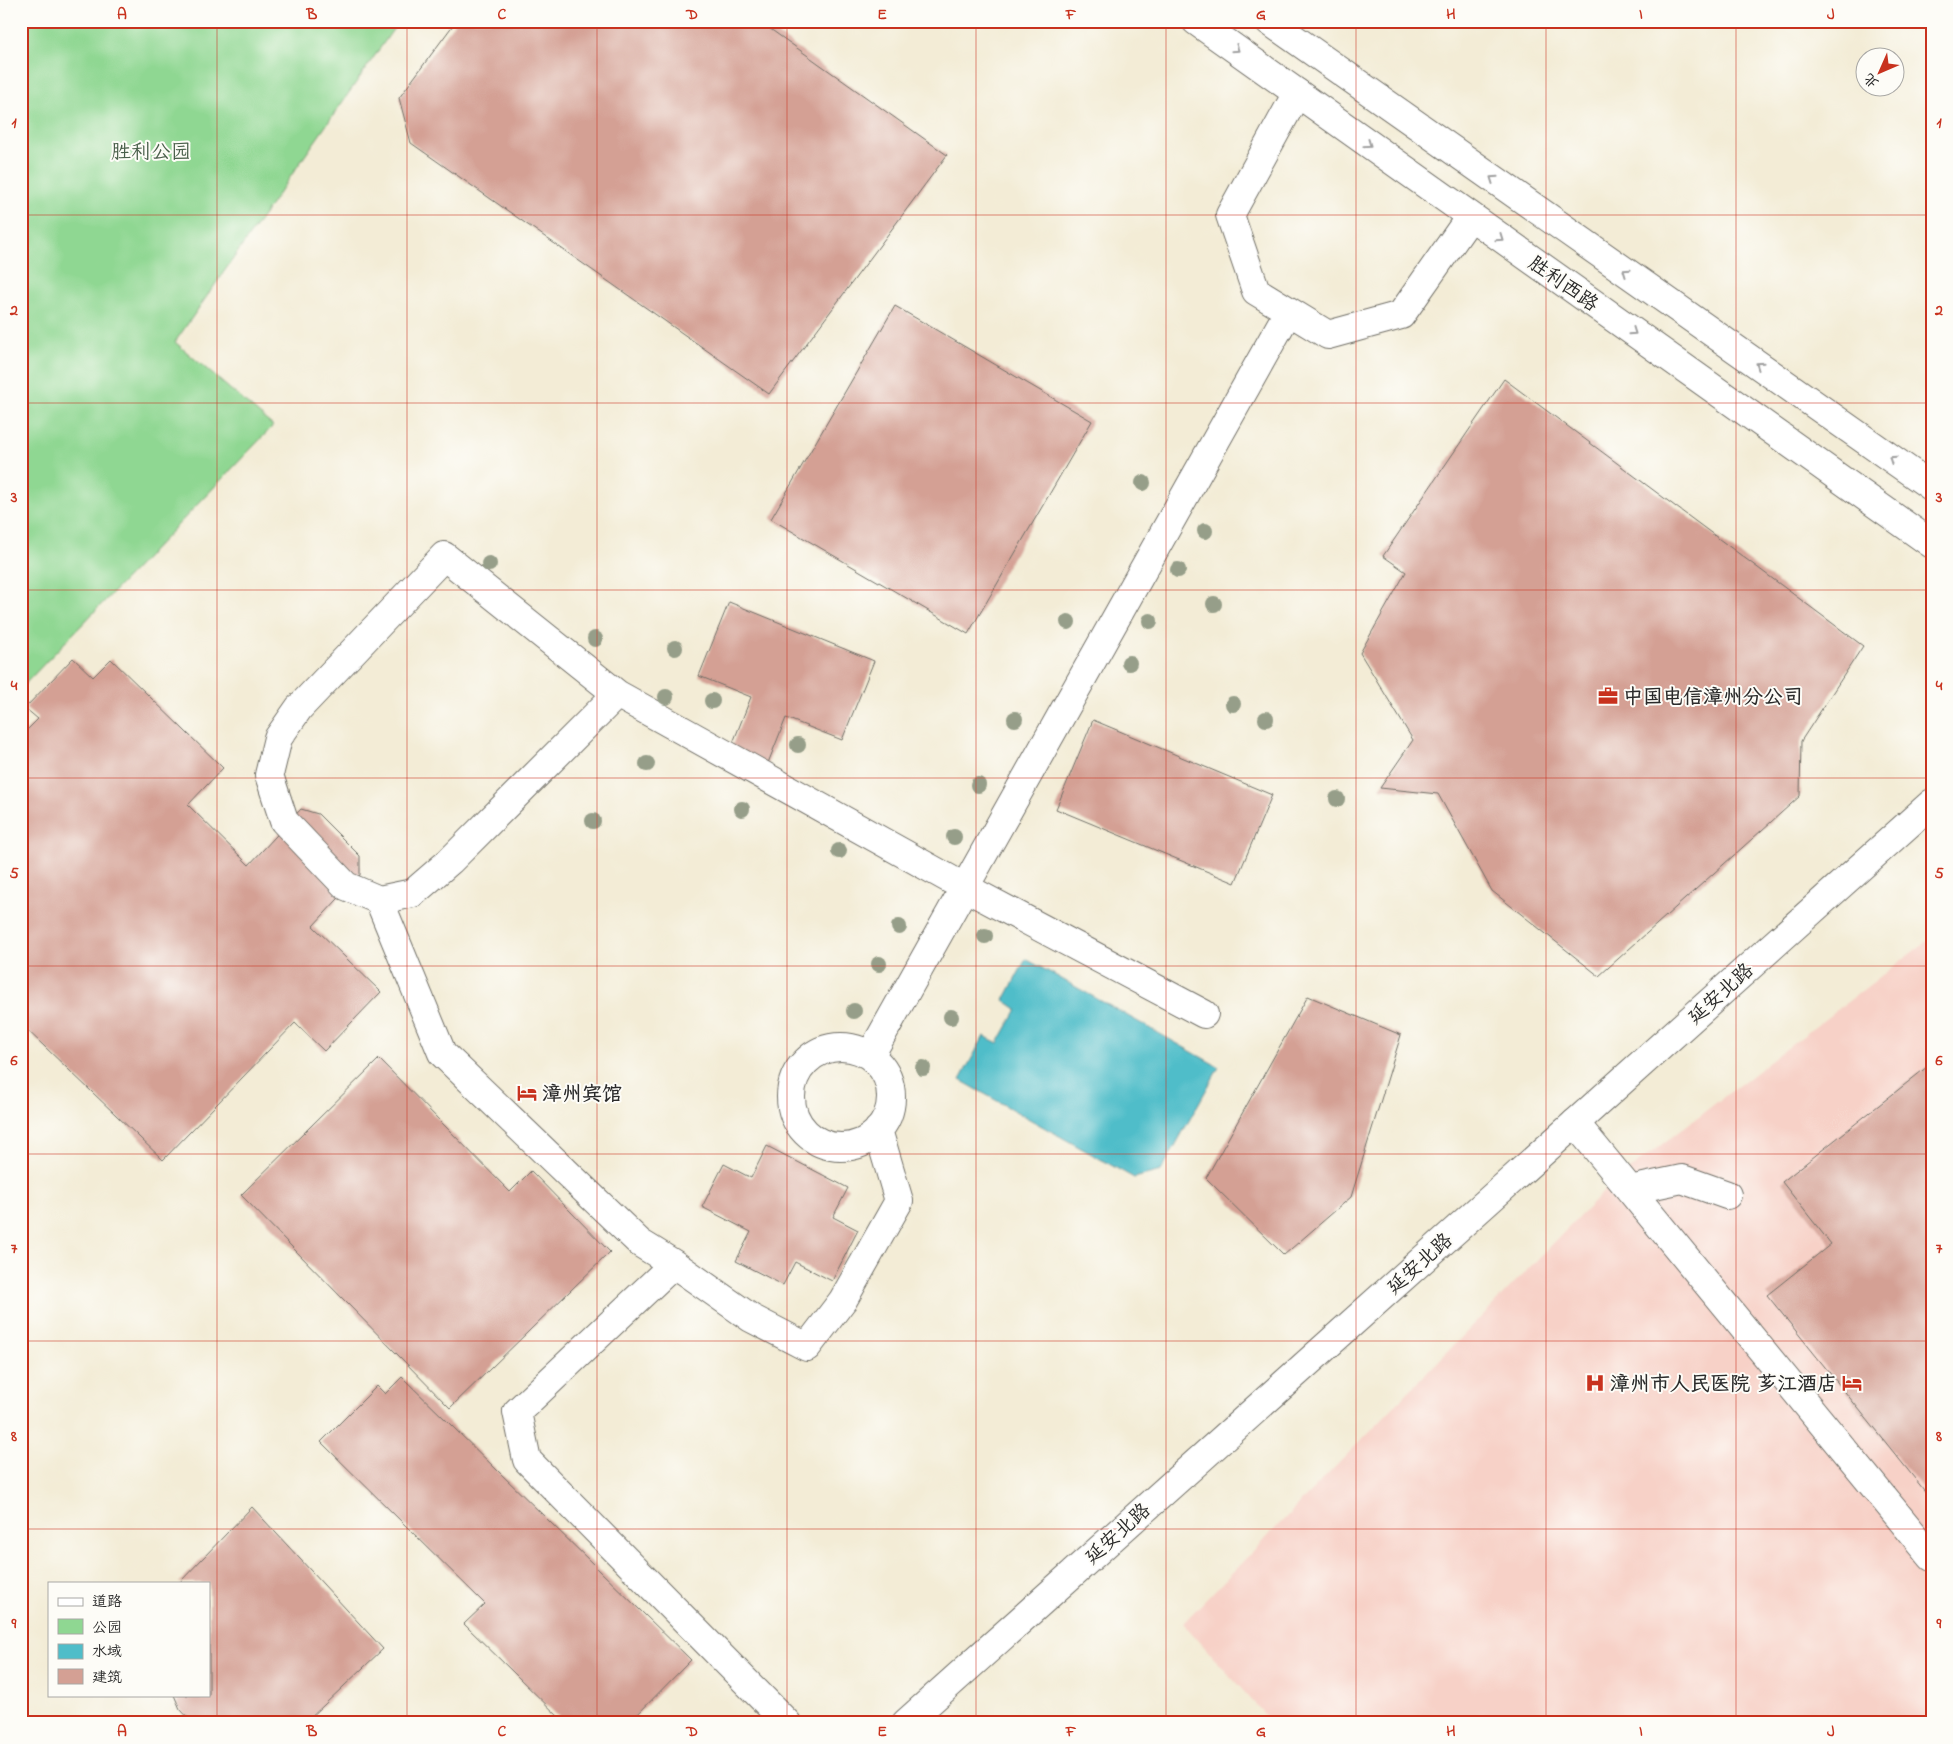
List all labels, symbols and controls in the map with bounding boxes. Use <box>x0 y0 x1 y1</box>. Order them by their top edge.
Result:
text: A <box>117 3 127 27</box>
text: B <box>306 3 318 27</box>
text: C <box>498 3 507 27</box>
text: D <box>685 3 698 27</box>
text: E <box>877 3 887 27</box>
text: F <box>1065 3 1077 27</box>
text: G <box>1256 3 1266 27</box>
text: H <box>1446 3 1456 27</box>
text: I <box>1639 3 1643 27</box>
text: J <box>1827 3 1835 27</box>
one-way arrow <box>1230 43 1239 53</box>
north arrow <box>1856 48 1906 98</box>
text: 北 <box>1859 68 1884 93</box>
text: 1 <box>11 111 17 135</box>
text: 1 <box>1936 111 1942 135</box>
one-way arrow <box>1362 138 1372 147</box>
park label: 胜利公园 <box>111 139 191 168</box>
one-way arrow <box>1489 176 1499 185</box>
one-way arrow <box>1494 232 1504 241</box>
street label: 胜利西路 <box>1521 250 1604 320</box>
one-way arrow <box>1622 269 1632 278</box>
text: 2 <box>9 299 18 323</box>
text: 2 <box>1934 299 1943 323</box>
one-way arrow <box>1627 326 1637 335</box>
one-way arrow <box>1755 362 1765 371</box>
one-way arrow <box>1888 456 1898 465</box>
text: 3 <box>10 486 18 510</box>
text: 3 <box>1935 486 1943 510</box>
text: 4 <box>10 674 18 698</box>
text: 4 <box>1935 674 1943 698</box>
place label: 中国电信漳州分公司 <box>1623 684 1803 713</box>
office icon: 中国电信漳州分公司 <box>1597 685 1619 707</box>
text: 5 <box>9 862 19 886</box>
text: 5 <box>1934 862 1944 886</box>
street label: 延安北路 <box>1682 957 1762 1032</box>
text: 6 <box>9 1049 18 1073</box>
text: 6 <box>1934 1049 1943 1073</box>
place label: 漳州宾馆 <box>542 1081 622 1110</box>
hotel icon: 漳州宾馆 <box>516 1082 538 1104</box>
street label: 延安北路 <box>1381 1227 1461 1302</box>
text: 7 <box>11 1237 18 1261</box>
text: 7 <box>1936 1237 1943 1261</box>
place label: 漳州市人民医院 <box>1610 1371 1750 1400</box>
place label: 芗江酒店 <box>1757 1371 1837 1400</box>
hospital icon: 漳州市人民医院 <box>1584 1372 1606 1394</box>
hotel icon: 芗江酒店 <box>1841 1372 1863 1394</box>
text: 8 <box>10 1425 17 1449</box>
text: 8 <box>1935 1425 1942 1449</box>
street label: 延安北路 <box>1079 1497 1159 1572</box>
legend <box>48 1582 210 1696</box>
text: 道路 <box>92 1591 122 1613</box>
text: 9 <box>11 1612 17 1636</box>
text: 9 <box>1936 1612 1942 1636</box>
text: 公园 <box>92 1617 122 1639</box>
text: 水域 <box>92 1641 122 1663</box>
text: 建筑 <box>92 1667 122 1689</box>
text: A <box>117 1720 127 1744</box>
text: B <box>306 1720 318 1744</box>
text: C <box>498 1720 507 1744</box>
text: D <box>685 1720 698 1744</box>
text: E <box>877 1720 887 1744</box>
text: F <box>1065 1720 1077 1744</box>
text: G <box>1256 1720 1266 1744</box>
text: H <box>1446 1720 1456 1744</box>
text: I <box>1639 1720 1643 1744</box>
text: J <box>1827 1720 1835 1744</box>

